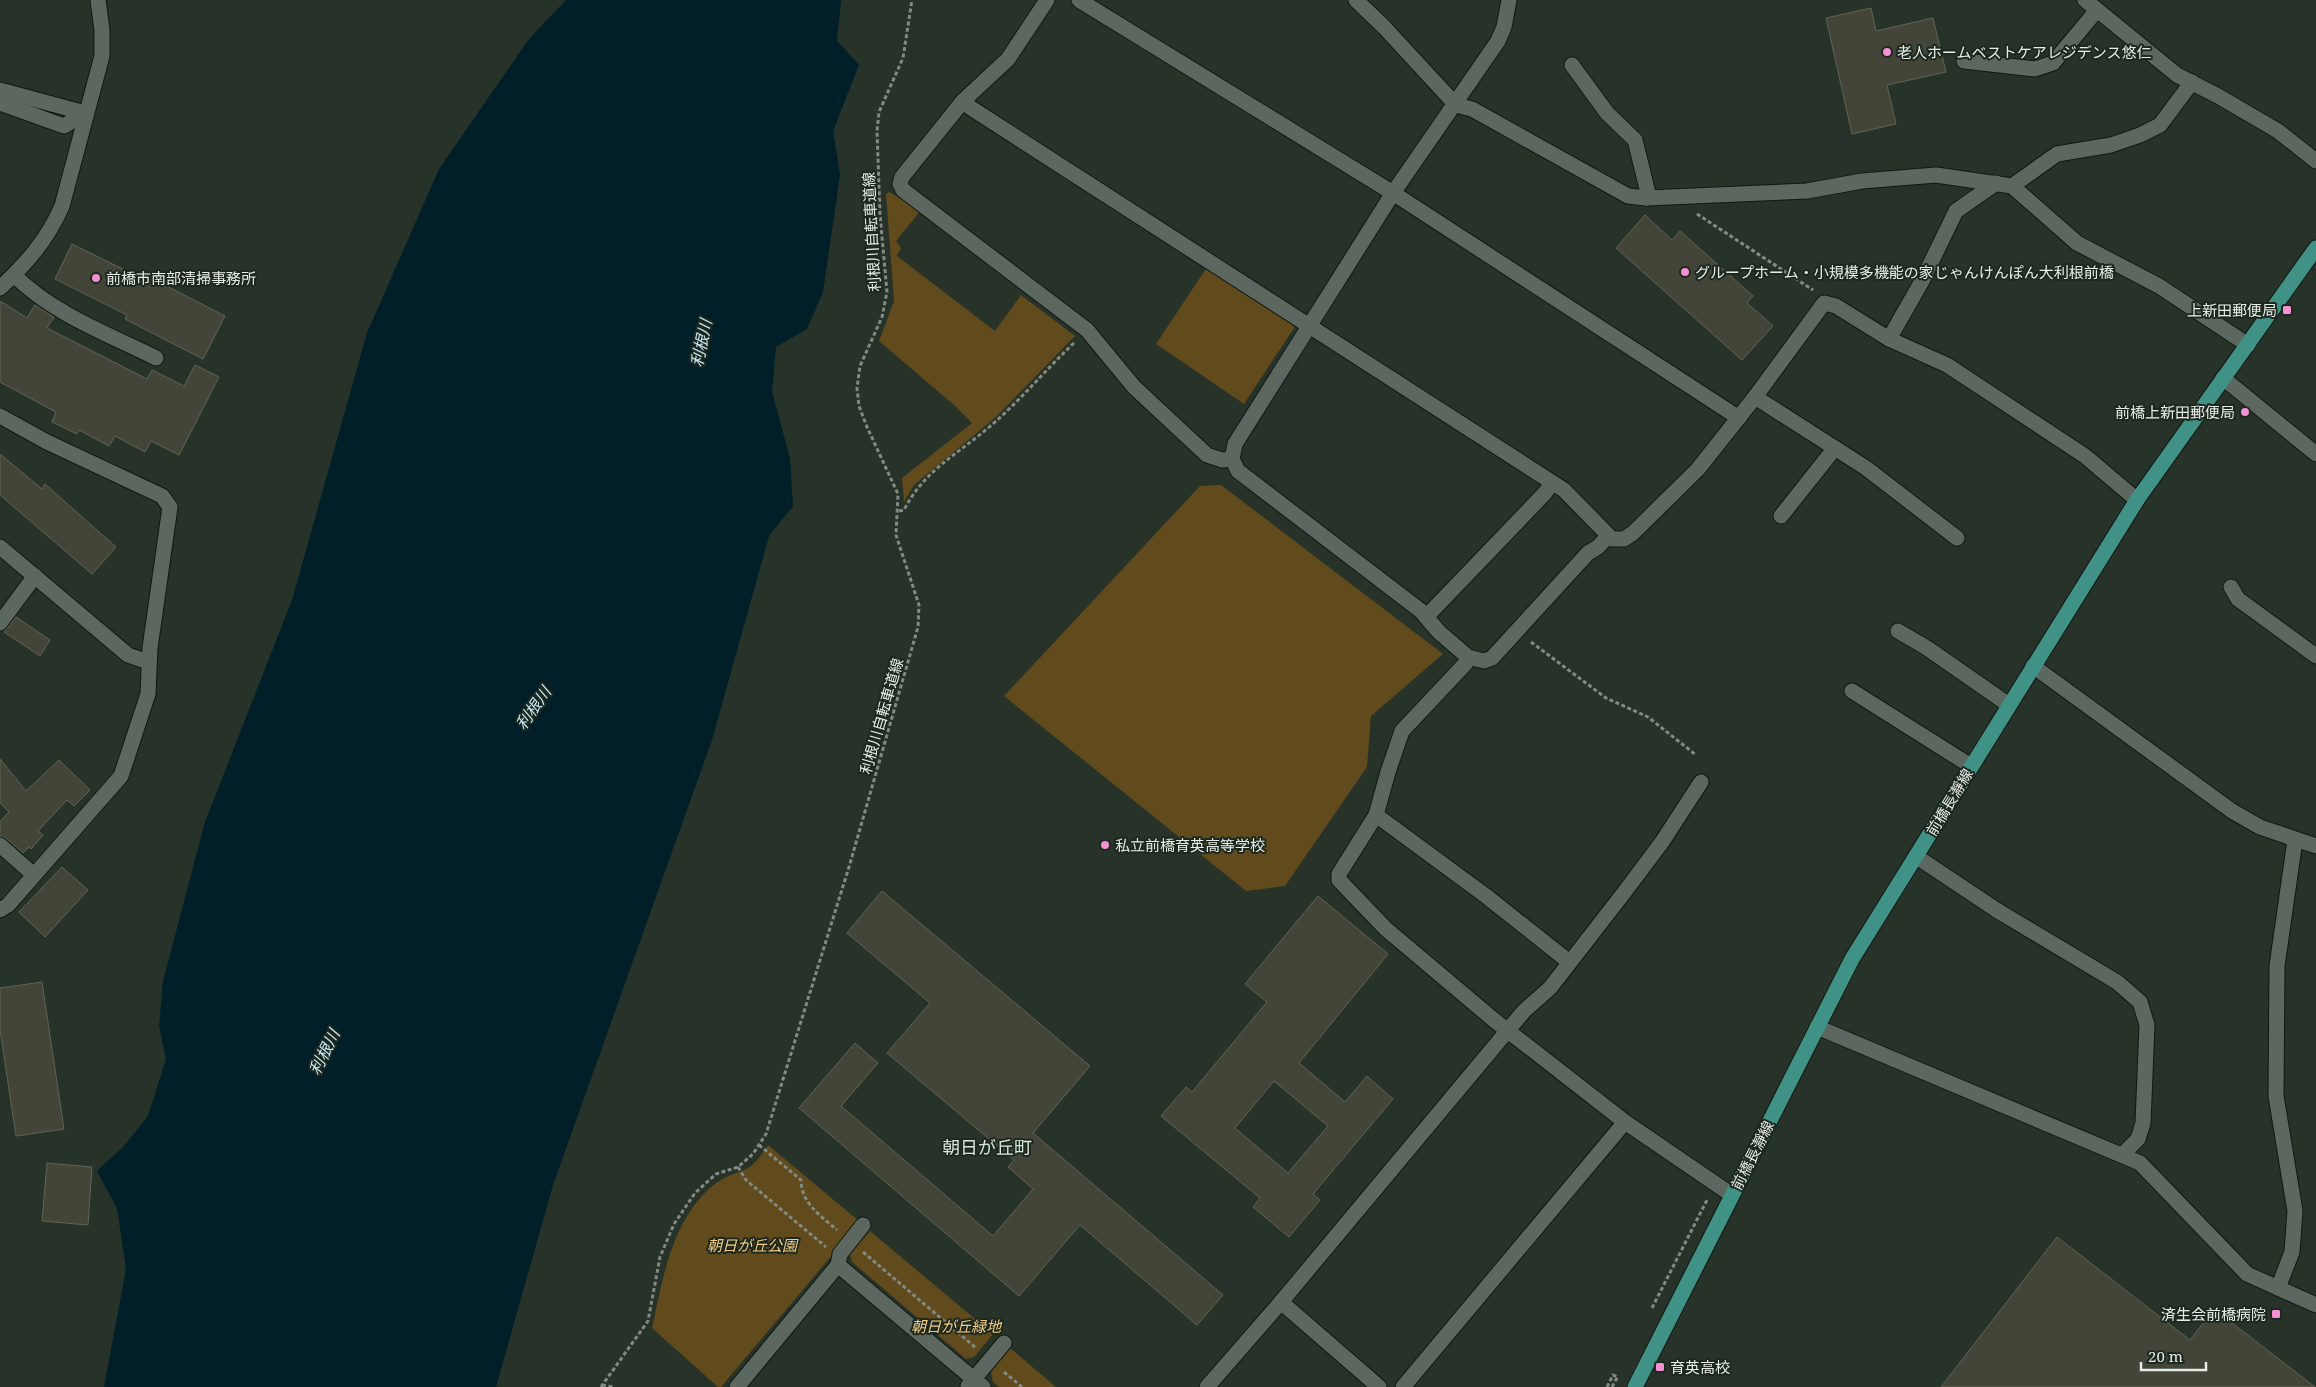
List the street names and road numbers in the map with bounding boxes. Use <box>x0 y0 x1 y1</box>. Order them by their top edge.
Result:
street label: 利根川自転車道線 <box>858 172 884 292</box>
street label: 利根川自転車道線 <box>855 656 907 776</box>
street label: 前橋長瀞線 <box>1921 765 1977 839</box>
street label: 前橋長瀞線 <box>1726 1117 1778 1193</box>

